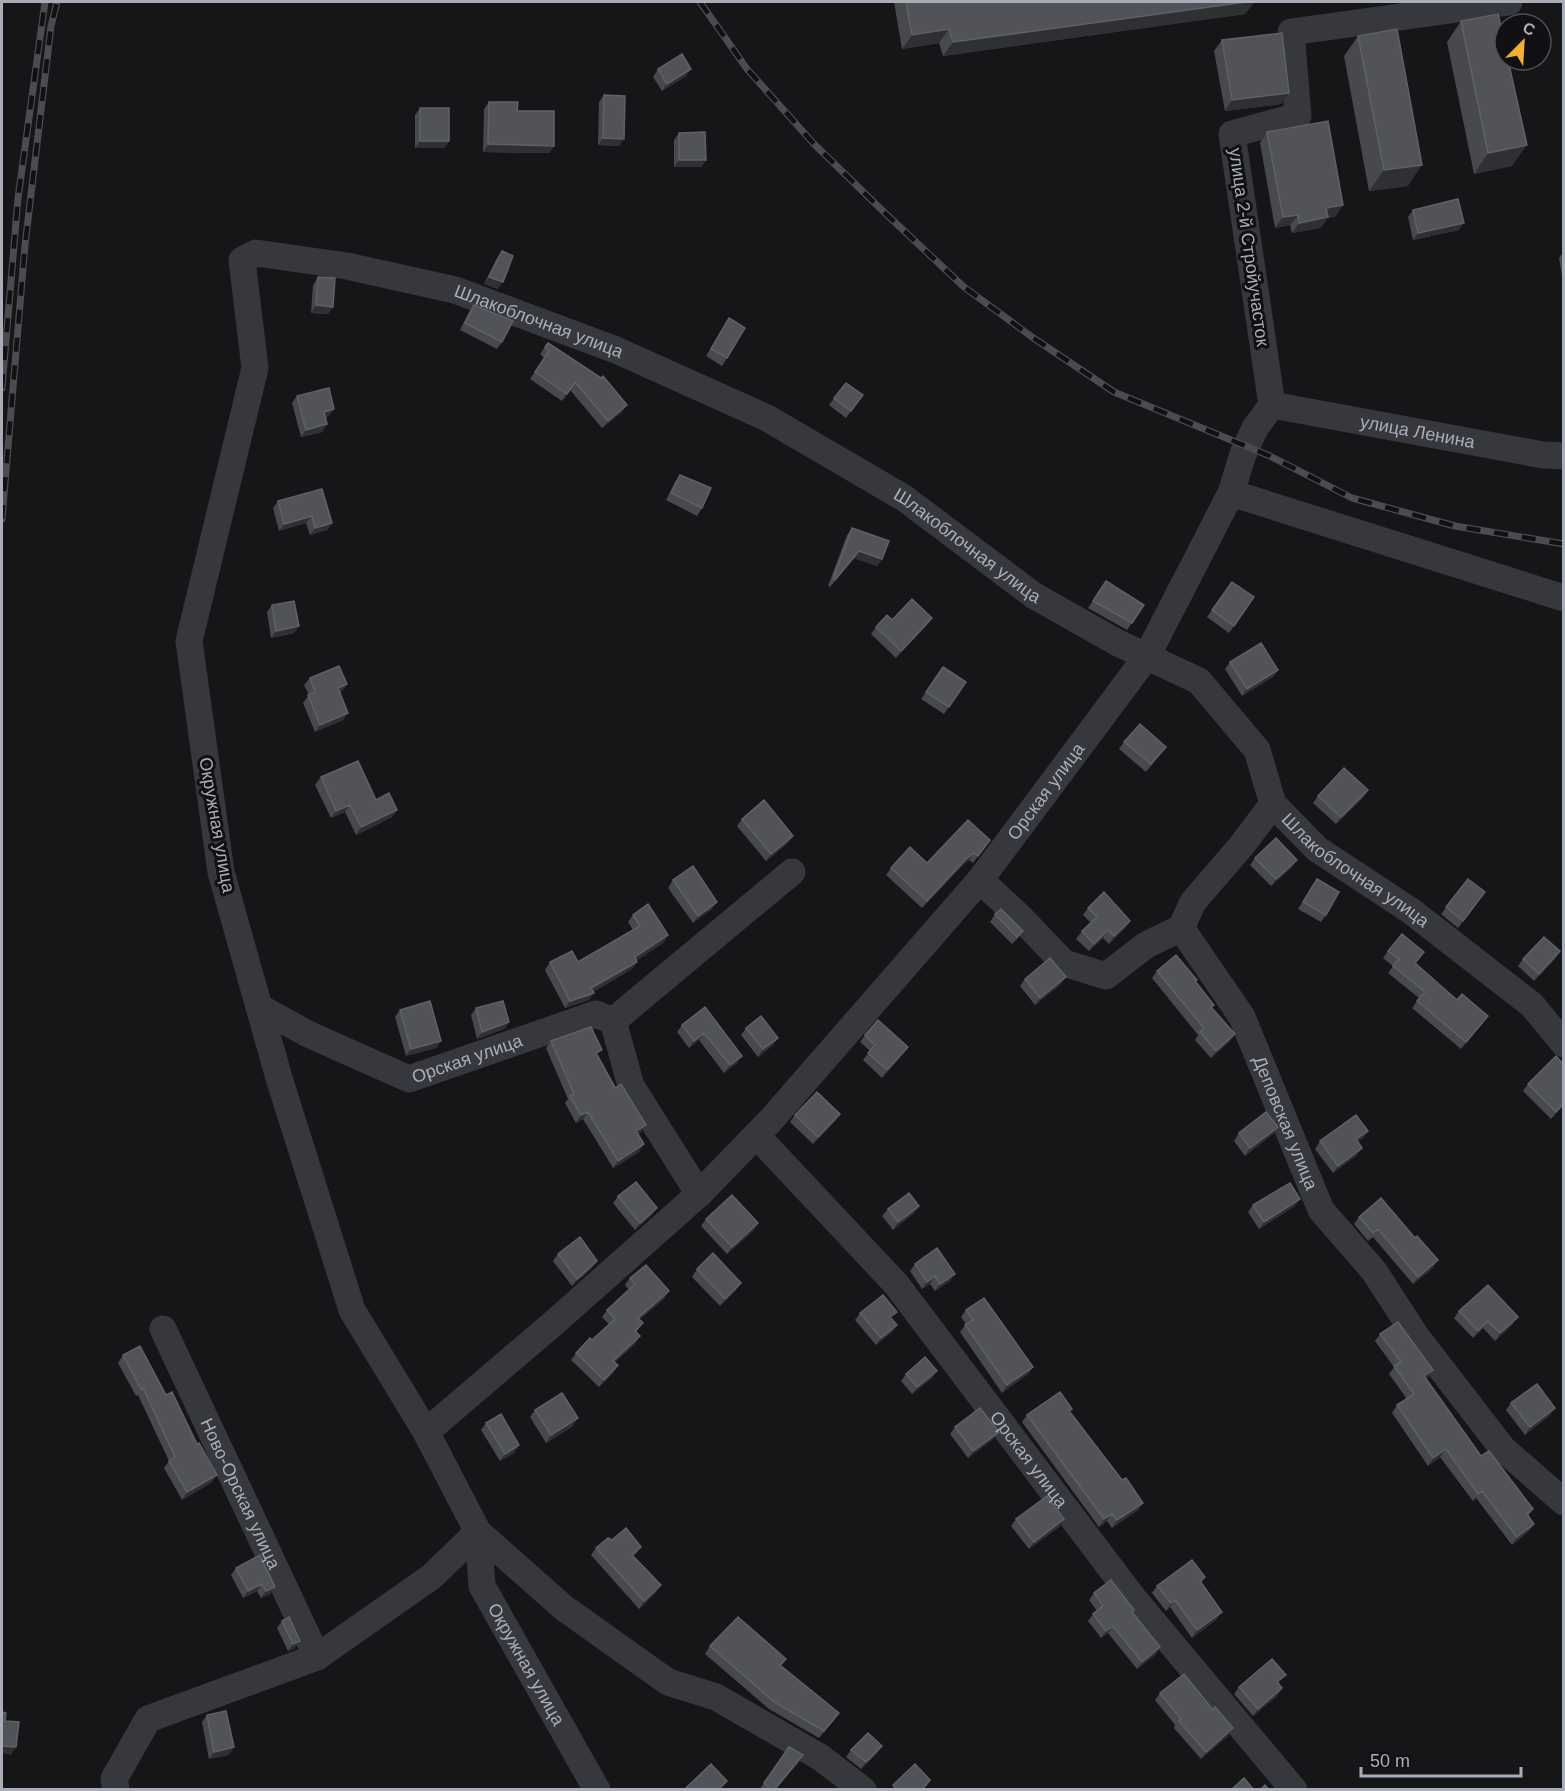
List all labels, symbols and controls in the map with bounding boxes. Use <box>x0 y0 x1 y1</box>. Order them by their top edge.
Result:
north arrow <box>1493 12 1553 72</box>
text: С <box>1520 19 1538 39</box>
street label: улица 2-й Стройучасток <box>1225 146 1273 348</box>
street label: Шлакоблочная улица <box>452 281 627 362</box>
street label: улица Ленина <box>1359 411 1478 452</box>
street label: Шлакоблочная улица <box>890 484 1045 608</box>
street label: Орская улица <box>1003 738 1089 844</box>
street label: Окружная улица <box>195 756 239 895</box>
street label: Шлакоблочная улица <box>1278 809 1434 932</box>
street label: Орская улица <box>409 1030 526 1087</box>
street label: Деповская улица <box>1249 1053 1322 1194</box>
street label: Орская улица <box>986 1407 1072 1512</box>
street label: Ново-Орская улица <box>196 1415 285 1573</box>
street label: Окружная улица <box>484 1600 569 1730</box>
scale bar <box>1361 1740 1522 1778</box>
text: 50 m <box>1370 1751 1410 1771</box>

